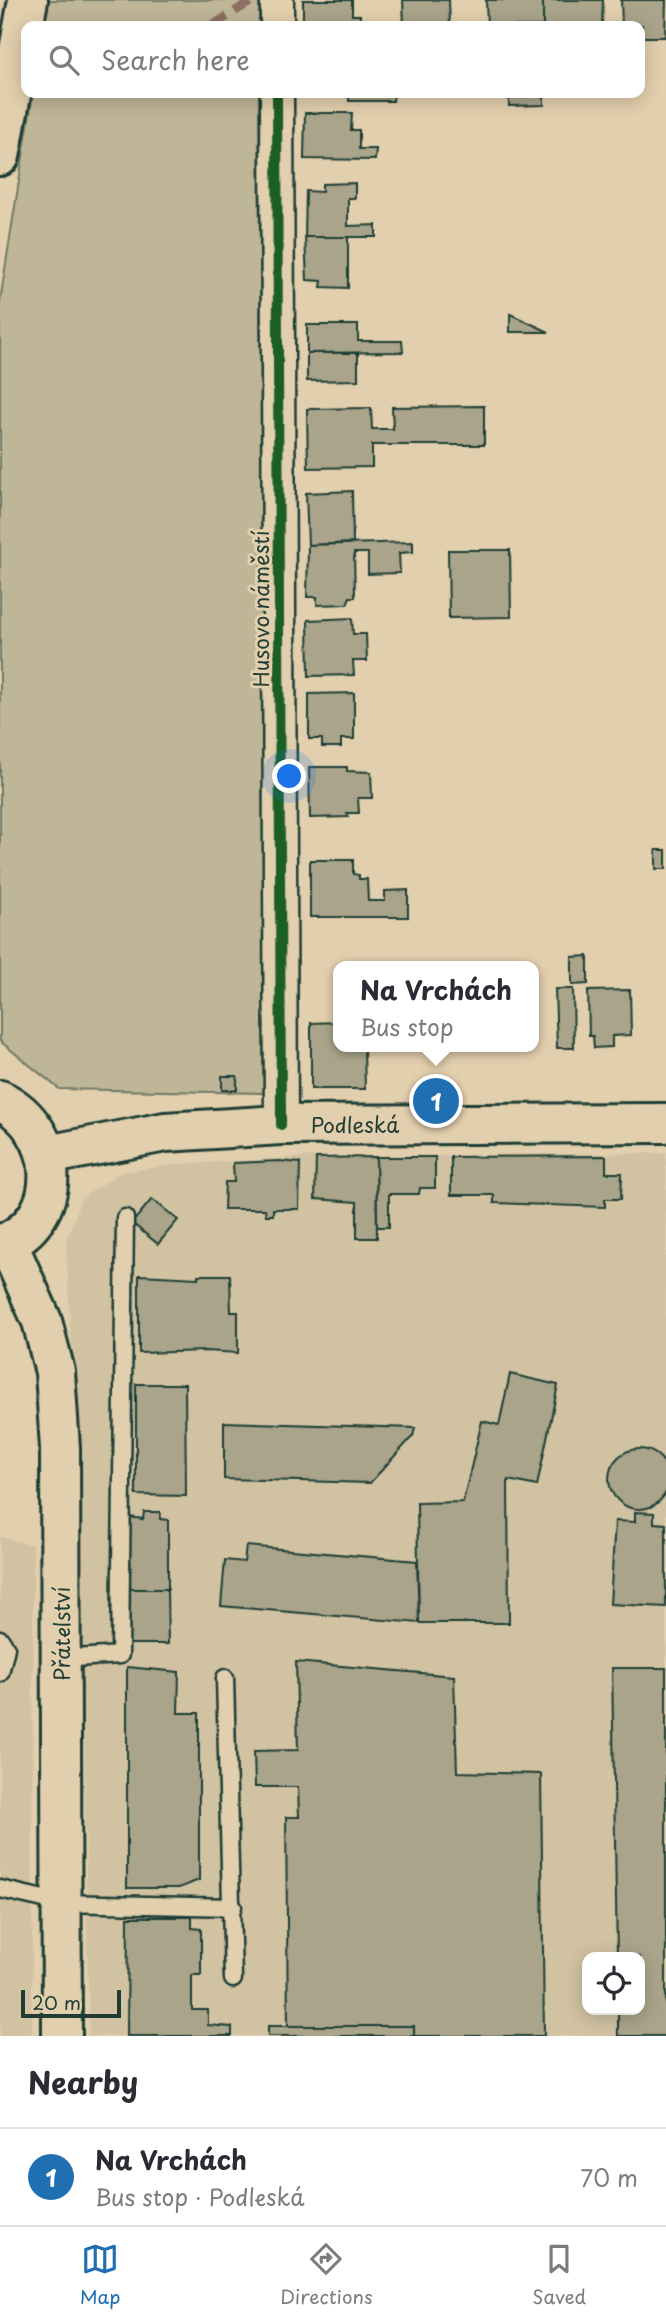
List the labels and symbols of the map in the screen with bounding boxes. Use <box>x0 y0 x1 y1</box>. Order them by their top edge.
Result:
street label: Husovo náměstí <box>244 530 276 688</box>
your location <box>272 759 306 793</box>
pin: 1 <box>413 1075 459 1127</box>
street label: Podleská <box>311 1108 399 1140</box>
street label: Přátelství <box>45 1587 77 1681</box>
scale bar <box>21 1987 121 2019</box>

